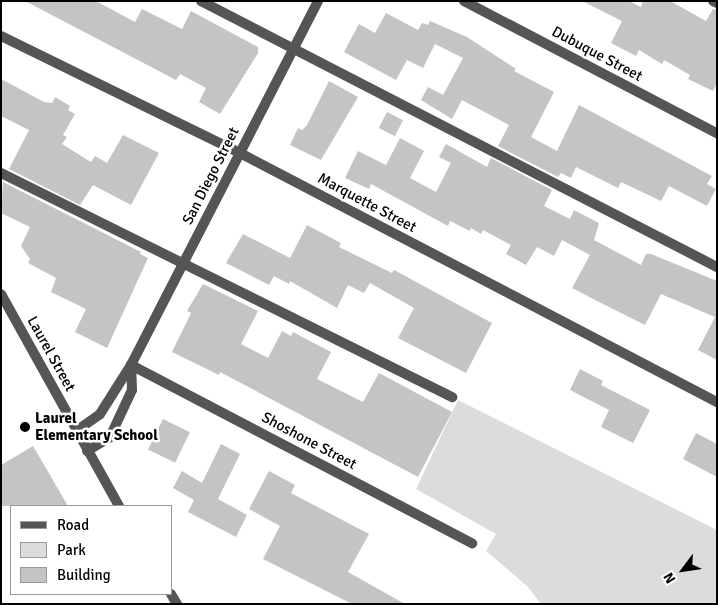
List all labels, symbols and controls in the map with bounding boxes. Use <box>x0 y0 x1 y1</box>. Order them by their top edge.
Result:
street label: Dubuque Street <box>549 23 645 85</box>
street label: San Diego Street <box>179 124 243 228</box>
street label: Marquette Street <box>315 169 419 237</box>
street label: Laurel Street <box>23 313 79 395</box>
street label: Shoshone Street <box>258 408 360 474</box>
place label: Laurel Elementary School <box>35 409 158 444</box>
marker: Laurel Elementary School <box>19 421 31 433</box>
legend <box>10 505 172 595</box>
text: Road <box>57 516 89 534</box>
text: Park <box>57 541 86 559</box>
north arrow <box>658 545 708 595</box>
text: Building <box>57 566 111 584</box>
text: N <box>660 569 680 587</box>

